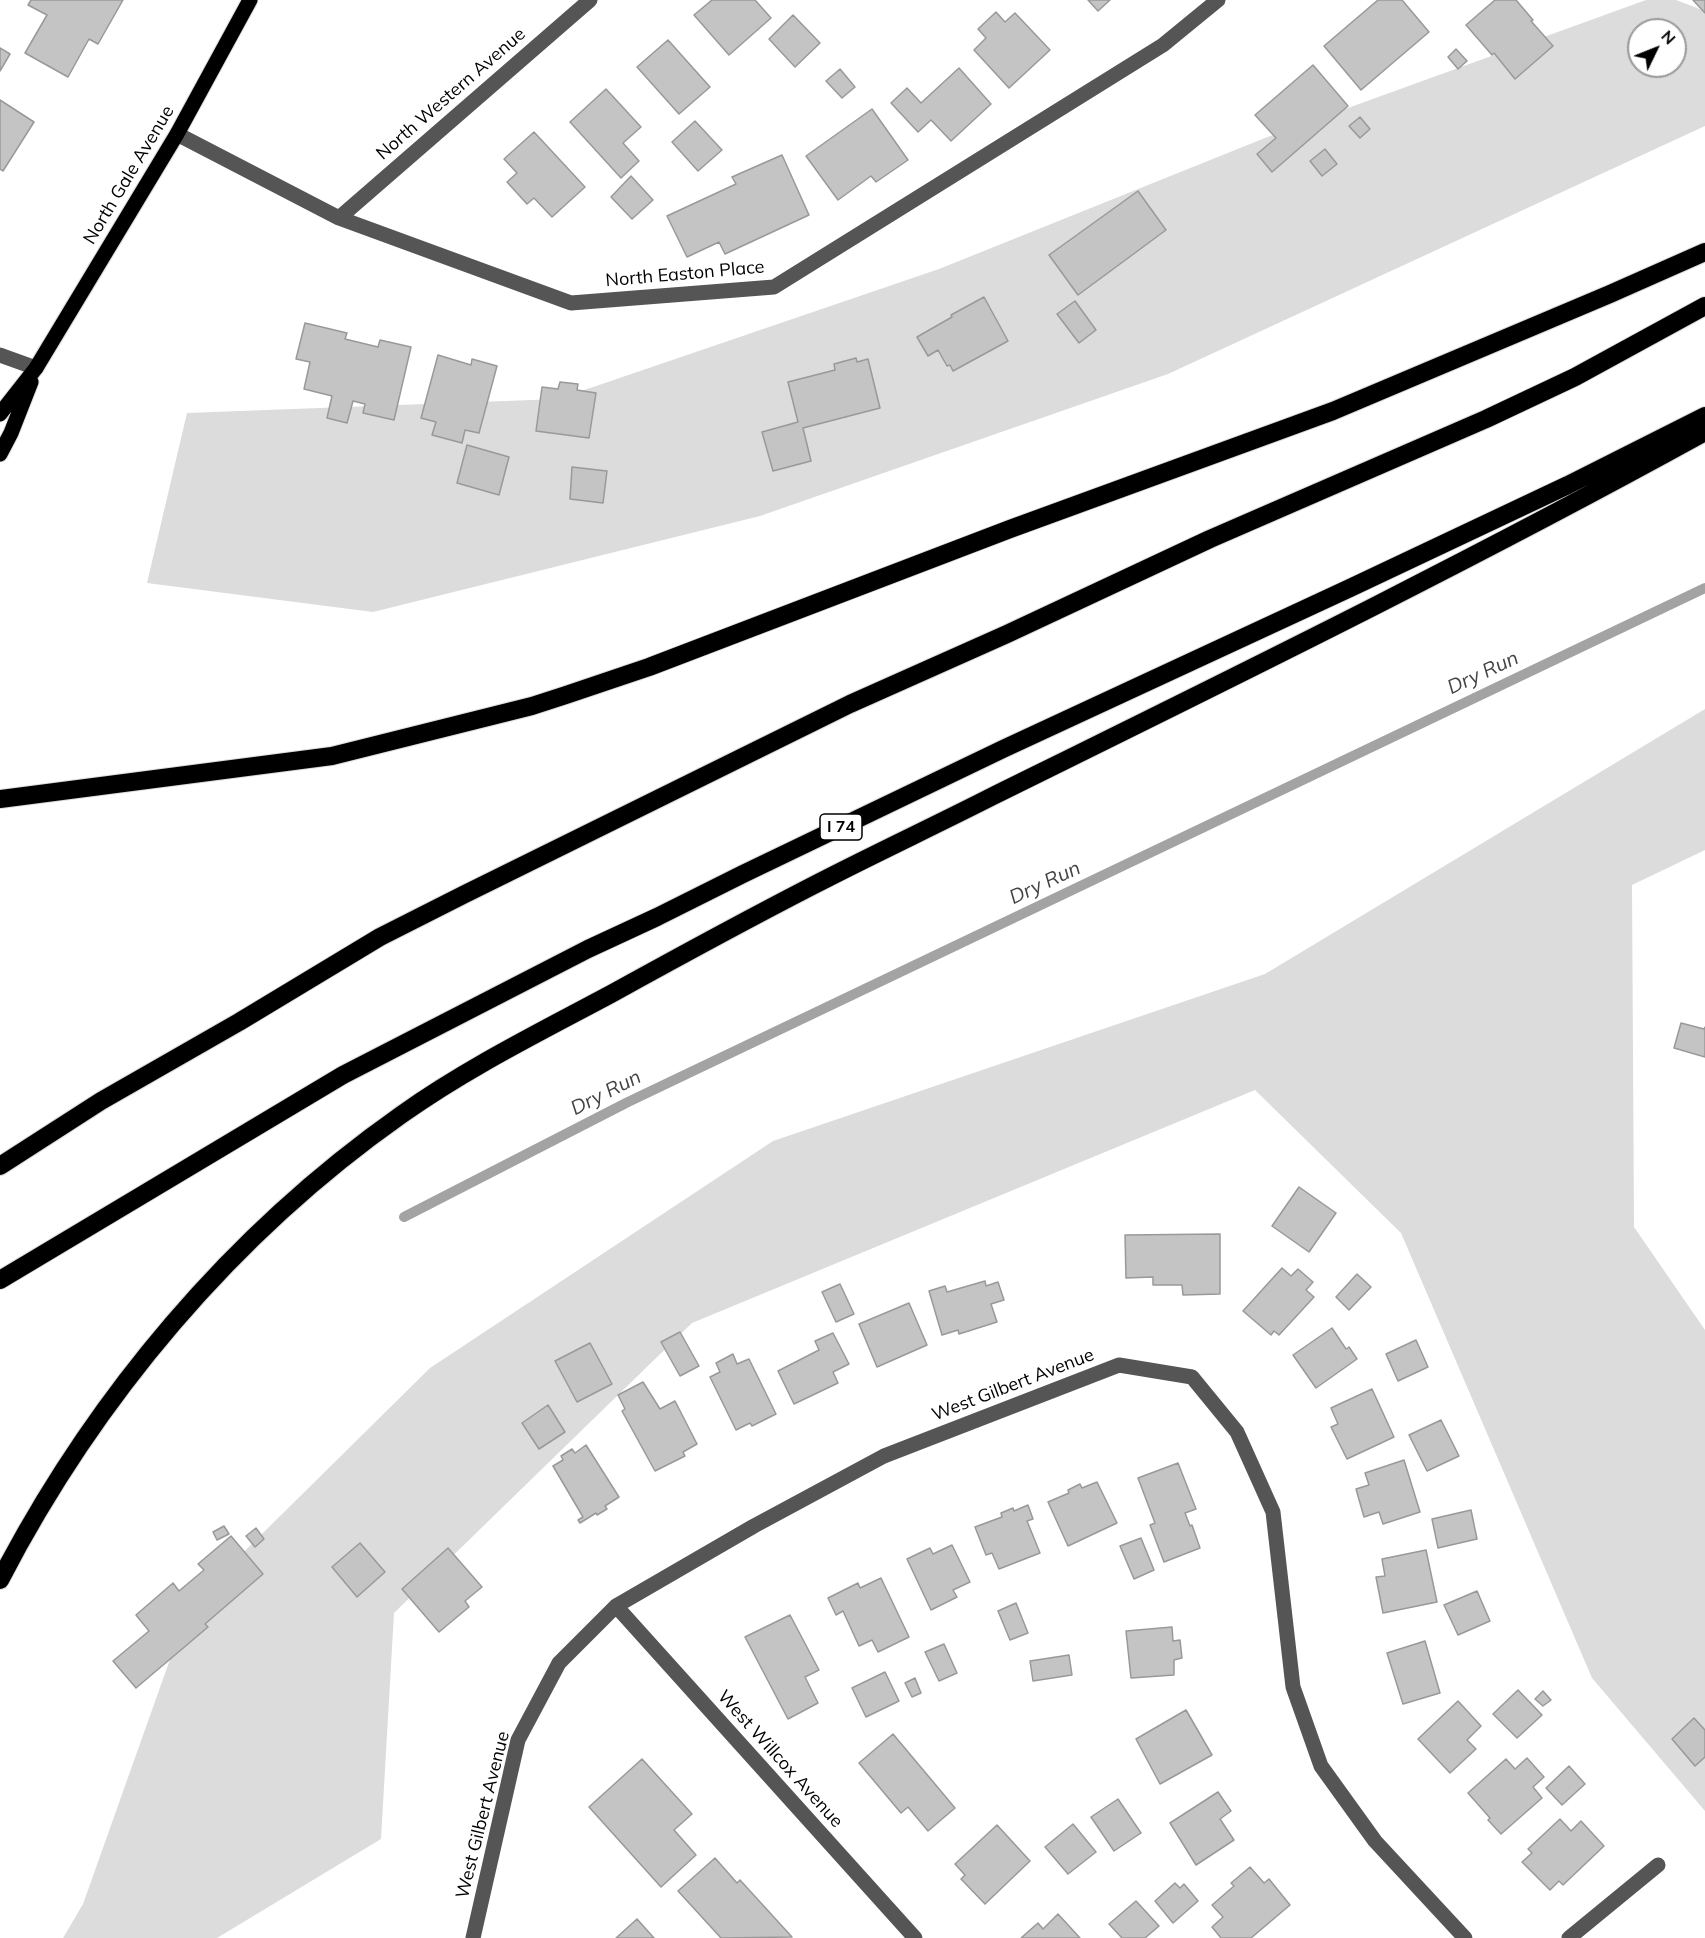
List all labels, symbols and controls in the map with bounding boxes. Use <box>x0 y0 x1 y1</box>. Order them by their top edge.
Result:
north arrow <box>1627 18 1687 78</box>
street label: North Western Avenue <box>372 23 530 165</box>
text: N <box>1657 26 1680 48</box>
street label: North Gale Avenue <box>79 102 179 248</box>
street label: North Easton Place <box>605 256 765 292</box>
water label: Dry Run <box>1444 646 1522 700</box>
road number: I 74 <box>820 814 862 840</box>
water label: Dry Run <box>1006 856 1084 910</box>
water label: Dry Run <box>567 1065 645 1121</box>
street label: West Gilbert Avenue <box>929 1344 1097 1426</box>
street label: West Willcox Avenue <box>713 1686 847 1832</box>
street label: West Gilbert Avenue <box>452 1729 514 1901</box>

